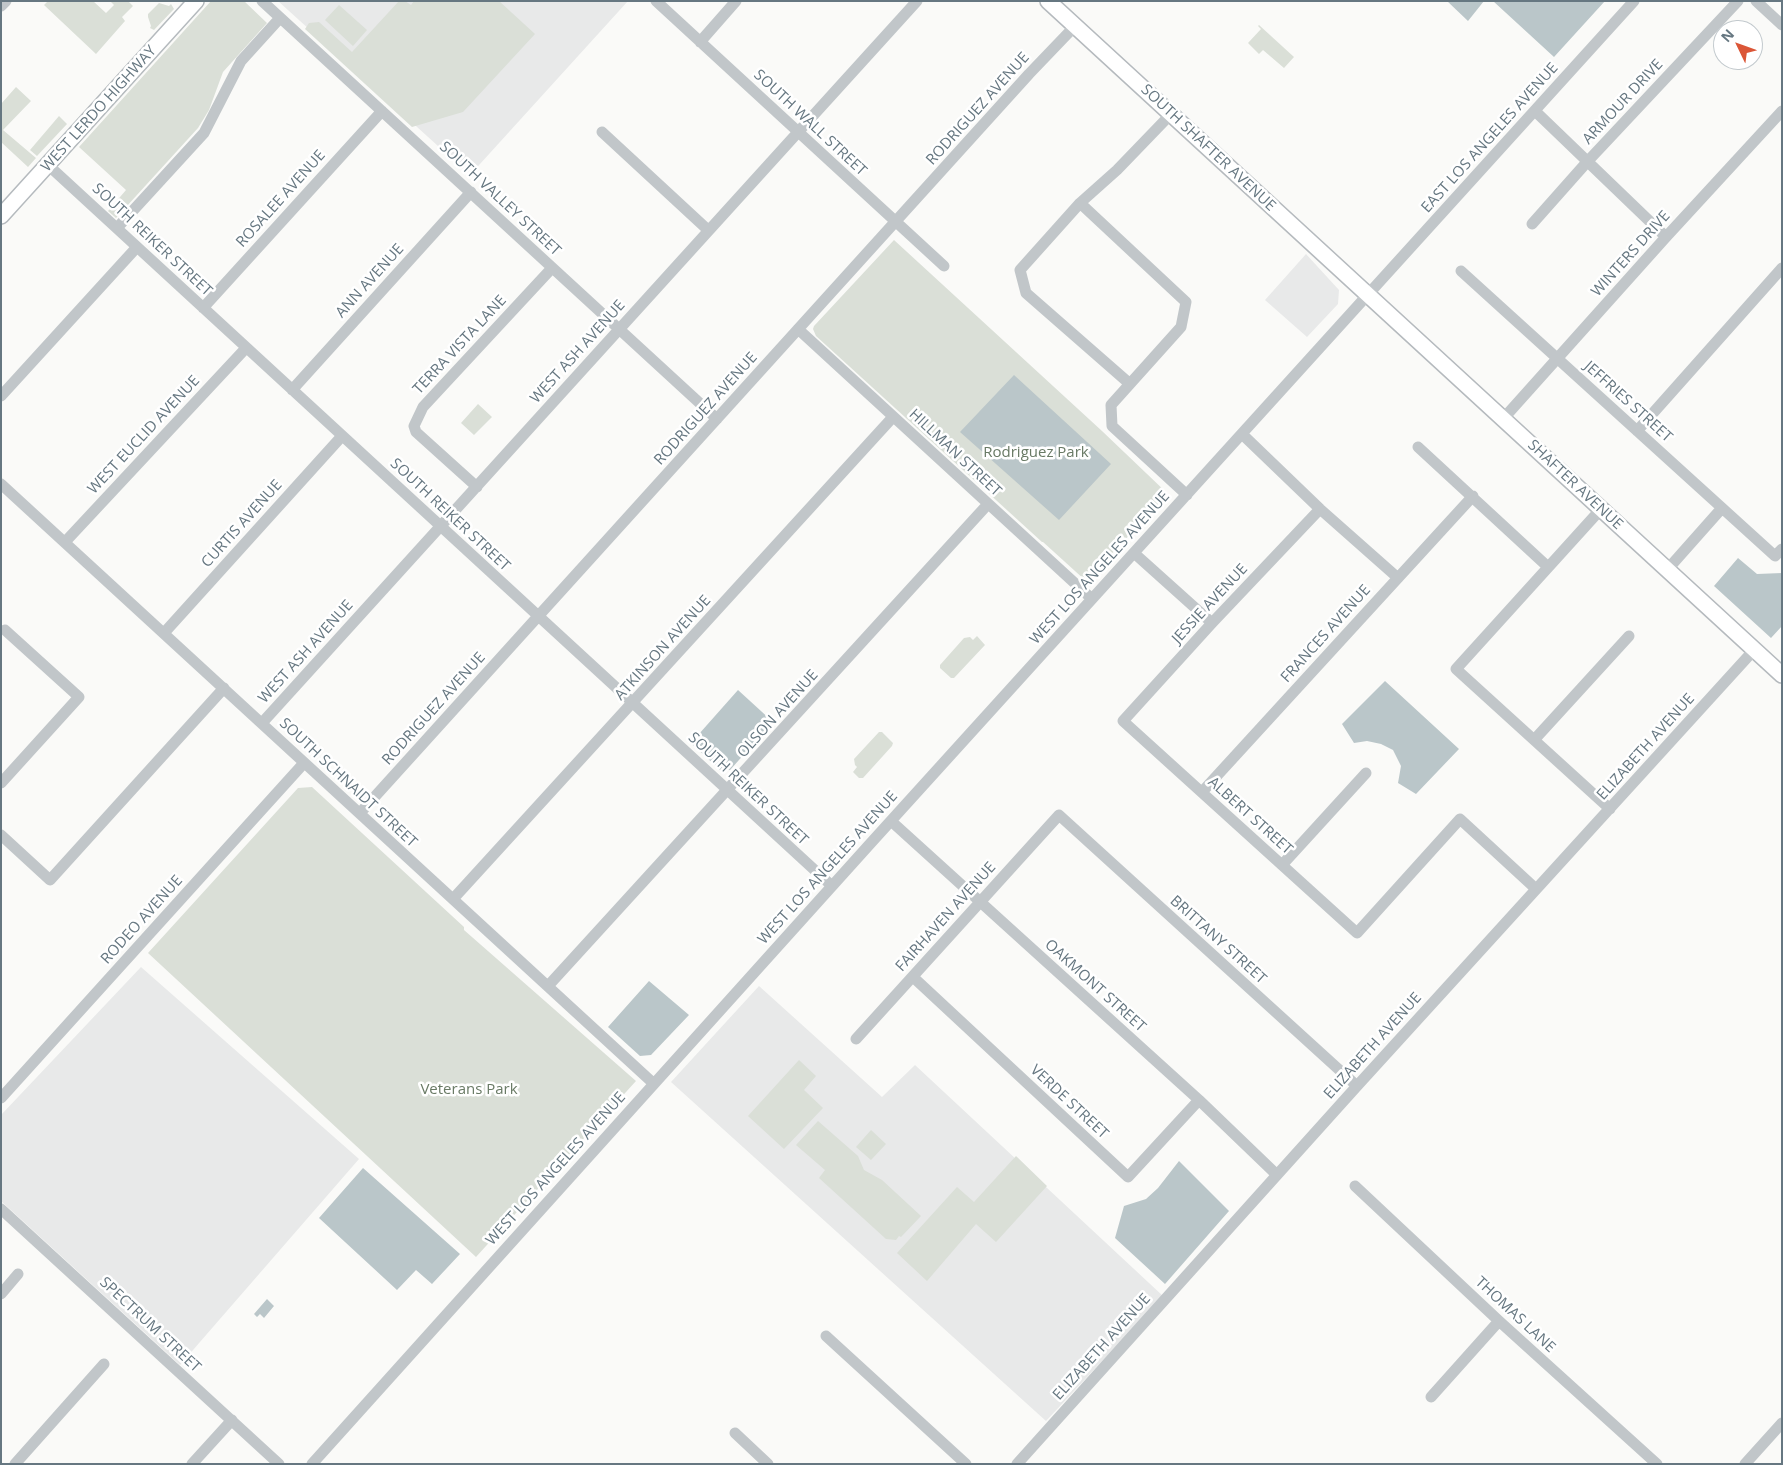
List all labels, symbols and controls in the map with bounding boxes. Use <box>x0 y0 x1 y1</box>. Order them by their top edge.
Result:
north arrow <box>1713 20 1763 70</box>
text: N <box>1716 25 1738 46</box>
street label: WEST LERDO HIGHWAY <box>38 42 160 176</box>
street label: RODRIGUEZ AVENUE <box>923 49 1033 169</box>
street label: ARMOUR DRIVE <box>1579 56 1667 148</box>
street label: EAST LOS ANGELES AVENUE <box>1418 59 1562 217</box>
street label: SOUTH WALL STREET <box>750 66 870 180</box>
street label: SOUTH SHAFTER AVENUE <box>1137 81 1279 215</box>
street label: SOUTH VALLEY STREET <box>436 138 564 260</box>
street label: ROSALEE AVENUE <box>233 147 329 251</box>
street label: SOUTH REIKER STREET <box>88 180 216 300</box>
street label: WINTERS DRIVE <box>1588 208 1674 300</box>
street label: ANN AVENUE <box>332 240 408 322</box>
street label: TERRA VISTA LANE <box>410 292 510 398</box>
street label: WEST ASH AVENUE <box>527 297 629 407</box>
street label: RODRIGUEZ AVENUE <box>651 349 761 469</box>
street label: JEFFRIES STREET <box>1580 358 1676 446</box>
street label: WEST EUCLID AVENUE <box>84 372 204 498</box>
street label: HILLMAN STREET <box>905 406 1005 500</box>
street label: SHAFTER AVENUE <box>1524 436 1626 534</box>
park label: Rodriguez Park <box>983 444 1089 462</box>
street label: SOUTH REIKER STREET <box>386 455 514 575</box>
street label: CURTIS AVENUE <box>198 477 286 571</box>
street label: WEST LOS ANGELES AVENUE <box>1026 488 1174 648</box>
street label: JESSIE AVENUE <box>1168 560 1252 648</box>
street label: FRANCES AVENUE <box>1277 582 1375 686</box>
street label: ATKINSON AVENUE <box>611 592 715 704</box>
street label: WEST ASH AVENUE <box>255 597 357 707</box>
street label: RODRIGUEZ AVENUE <box>379 649 489 769</box>
street label: OLSON AVENUE <box>734 666 822 762</box>
street label: ELIZABETH AVENUE <box>1593 690 1699 804</box>
street label: SOUTH SCHNAIDT STREET <box>276 715 420 851</box>
street label: SOUTH REIKER STREET <box>684 729 812 849</box>
street label: ALBERT STREET <box>1204 773 1296 859</box>
street label: WEST LOS ANGELES AVENUE <box>754 788 902 948</box>
street label: FAIRHAVEN AVENUE <box>892 859 1000 975</box>
street label: RODEO AVENUE <box>97 872 187 968</box>
street label: BRITTANY STREET <box>1166 892 1270 988</box>
street label: OAKMONT STREET <box>1041 936 1149 1036</box>
street label: ELIZABETH AVENUE <box>1320 989 1426 1103</box>
street label: VERDE STREET <box>1026 1061 1112 1143</box>
park label: Veterans Park <box>420 1081 518 1099</box>
street label: WEST LOS ANGELES AVENUE <box>482 1089 630 1249</box>
street label: THOMAS LANE <box>1471 1273 1559 1357</box>
street label: SPECTRUM STREET <box>96 1274 204 1376</box>
street label: ELIZABETH AVENUE <box>1049 1290 1155 1404</box>

